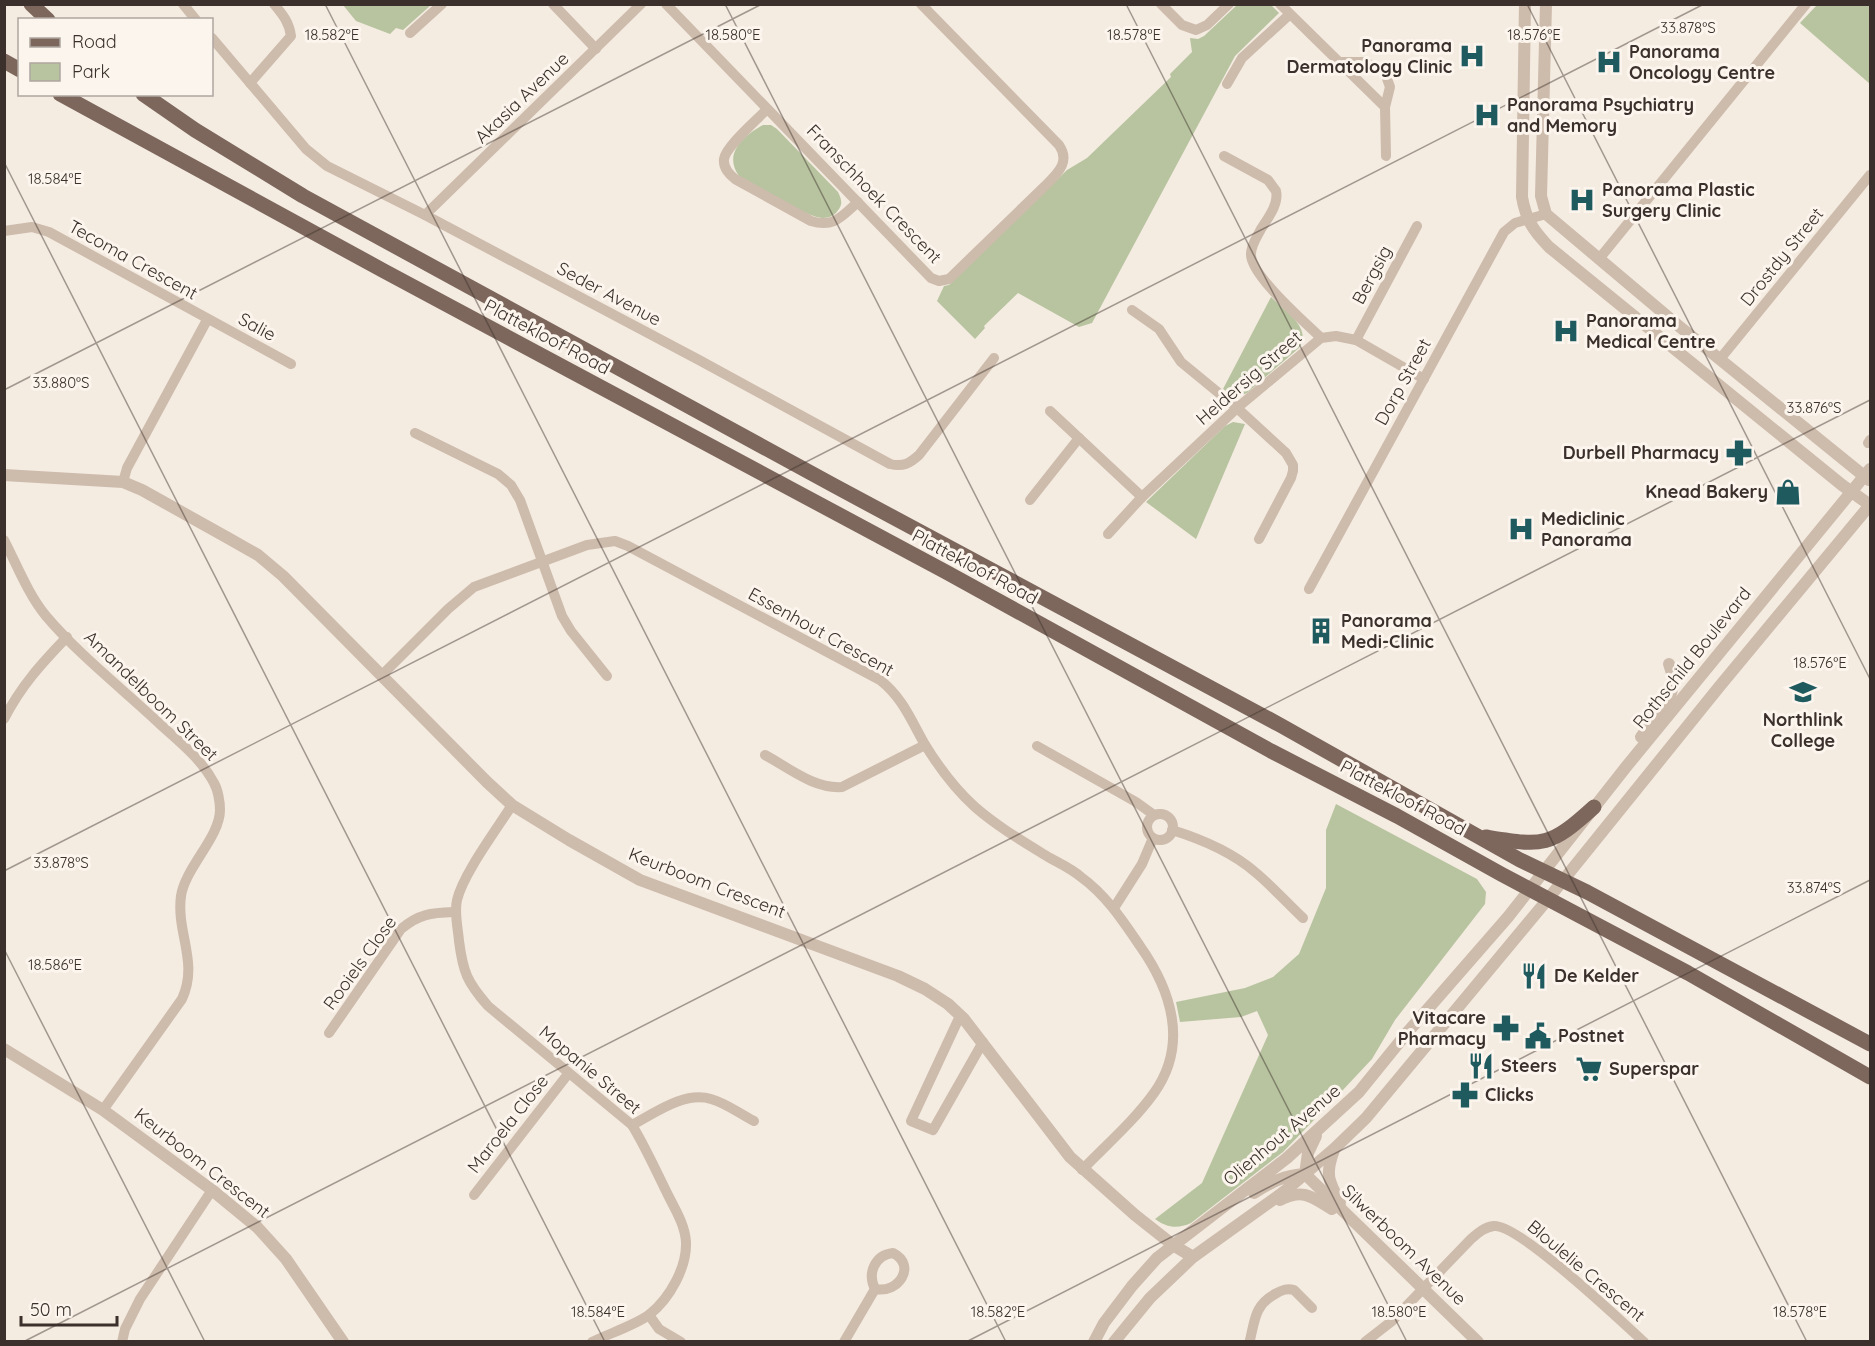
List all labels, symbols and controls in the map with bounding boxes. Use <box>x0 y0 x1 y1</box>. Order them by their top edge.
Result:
legend <box>18 18 213 96</box>
text: 33.878°S <box>1660 18 1716 37</box>
text: 18.582°E <box>305 25 359 44</box>
text: 18.580°E <box>705 25 761 44</box>
text: 18.578°E <box>1107 25 1161 44</box>
text: 18.576°E <box>1507 25 1561 44</box>
text: Road <box>72 30 117 53</box>
place label: Panorama Dermatology Clinic <box>1286 34 1452 78</box>
place label: Panorama Oncology Centre <box>1629 40 1775 84</box>
hospital icon: Panorama Dermatology Clinic <box>1457 41 1487 71</box>
street label: Akasia Avenue <box>470 47 573 148</box>
hospital icon: Panorama Oncology Centre <box>1594 47 1624 77</box>
text: Park <box>72 60 110 83</box>
place label: Panorama Psychiatry and Memory <box>1507 93 1694 137</box>
hospital icon: Panorama Psychiatry and Memory <box>1472 100 1502 130</box>
street label: Franschhoek Crescent <box>802 119 947 268</box>
text: 18.584°E <box>28 169 82 188</box>
place label: Panorama Plastic Surgery Clinic <box>1602 178 1755 222</box>
hospital icon: Panorama Plastic Surgery Clinic <box>1567 185 1597 215</box>
street label: Drostdy Street <box>1735 203 1828 311</box>
street label: Tecoma Crescent <box>65 215 202 305</box>
street label: Bergsig <box>1347 242 1397 308</box>
street label: Seder Avenue <box>553 256 665 331</box>
street label: Plattekloof Road <box>480 294 614 379</box>
street label: Salie <box>235 307 280 346</box>
place label: Panorama Medical Centre <box>1586 309 1716 353</box>
hospital icon: Panorama Medical Centre <box>1551 316 1581 346</box>
street label: Heldersig Street <box>1191 325 1306 430</box>
street label: Dorp Street <box>1369 334 1436 429</box>
text: 33.880°S <box>33 373 89 392</box>
text: 33.876°S <box>1787 398 1841 417</box>
pharmacy icon: Durbell Pharmacy <box>1724 438 1754 468</box>
place label: Durbell Pharmacy <box>1563 441 1719 464</box>
shop icon: Knead Bakery <box>1773 477 1803 507</box>
place label: Knead Bakery <box>1645 480 1768 503</box>
place label: Mediclinic Panorama <box>1541 507 1632 551</box>
hospital icon: Mediclinic Panorama <box>1506 514 1536 544</box>
street label: Plattekloof Road <box>908 524 1042 609</box>
street label: Essenhout Crescent <box>744 582 898 681</box>
street label: Rothschild Boulevard <box>1627 582 1756 733</box>
place label: Panorama Medi-Clinic <box>1341 609 1434 653</box>
building icon: Panorama Medi-Clinic <box>1306 616 1336 646</box>
street label: Amandelboom Street <box>79 626 223 766</box>
text: 18.576°E <box>1793 653 1847 672</box>
school or university icon: Northlink College <box>1788 677 1818 707</box>
place label: Northlink College <box>1763 708 1843 752</box>
street label: Plattekloof Road <box>1336 755 1470 840</box>
street label: Keurboom Crescent <box>626 842 789 923</box>
text: 33.878°S <box>33 853 89 872</box>
text: 33.874°S <box>1787 878 1841 897</box>
street label: Rooiels Close <box>318 911 401 1014</box>
text: 18.586°E <box>28 955 82 974</box>
restaurant icon: De Kelder <box>1519 961 1549 991</box>
place label: De Kelder <box>1554 964 1639 987</box>
place label: Vitacare Pharmacy <box>1398 1006 1486 1050</box>
pharmacy icon: Vitacare Pharmacy <box>1491 1013 1521 1043</box>
street label: Mopanie Street <box>535 1020 646 1119</box>
public building icon: Postnet <box>1523 1021 1553 1051</box>
place label: Postnet <box>1558 1024 1625 1047</box>
restaurant icon: Steers <box>1466 1051 1496 1081</box>
place label: Steers <box>1501 1054 1557 1077</box>
supermarket icon: Superspar <box>1574 1054 1604 1084</box>
place label: Superspar <box>1609 1057 1699 1080</box>
street label: Maroela Close <box>462 1070 553 1177</box>
street label: Olienhout Avenue <box>1218 1079 1345 1190</box>
pharmacy icon: Clicks <box>1450 1080 1480 1110</box>
place label: Clicks <box>1485 1083 1534 1106</box>
street label: Keurboom Crescent <box>130 1102 275 1223</box>
street label: Silwerboom Avenue <box>1337 1179 1471 1310</box>
street label: Bloulelie Crescent <box>1523 1215 1650 1327</box>
scale bar <box>21 1289 117 1327</box>
text: 50 m <box>30 1298 72 1321</box>
text: 18.584°E <box>571 1302 625 1321</box>
text: 18.582°E <box>971 1302 1025 1321</box>
text: 18.580°E <box>1371 1302 1427 1321</box>
text: 18.578°E <box>1773 1302 1827 1321</box>

